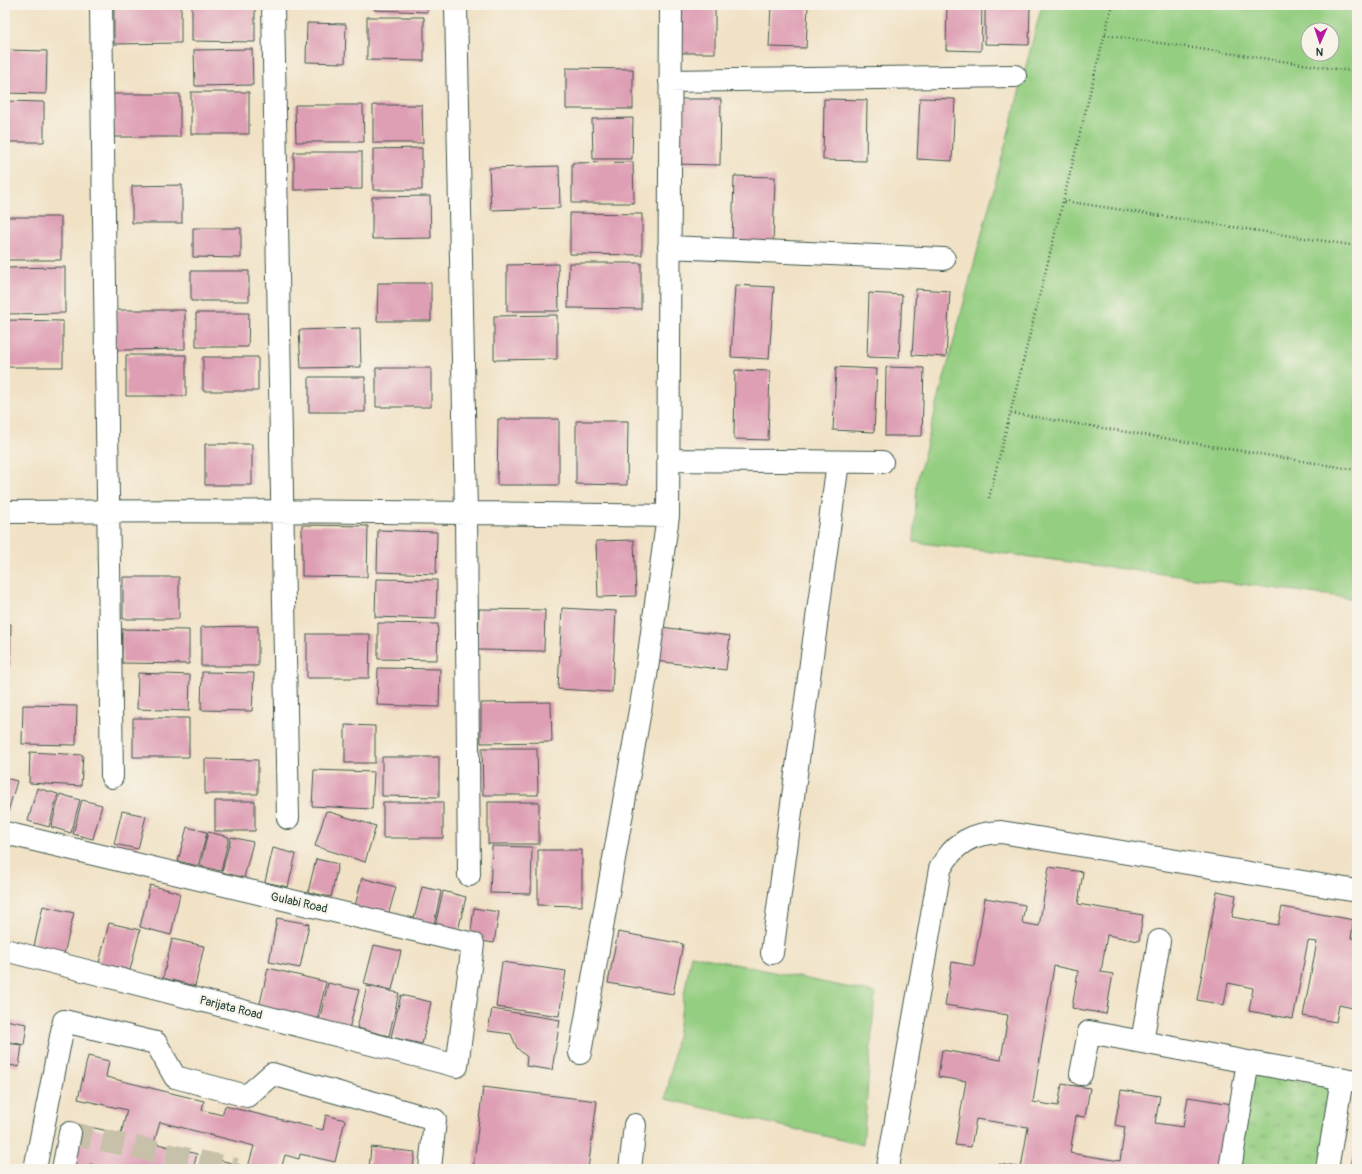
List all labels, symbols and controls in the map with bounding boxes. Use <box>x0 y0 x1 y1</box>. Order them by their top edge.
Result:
north arrow <box>1300 22 1340 62</box>
text: N <box>1315 45 1324 58</box>
street label: Gulabi Road <box>269 889 329 917</box>
street label: Parijata Road <box>198 993 264 1023</box>

